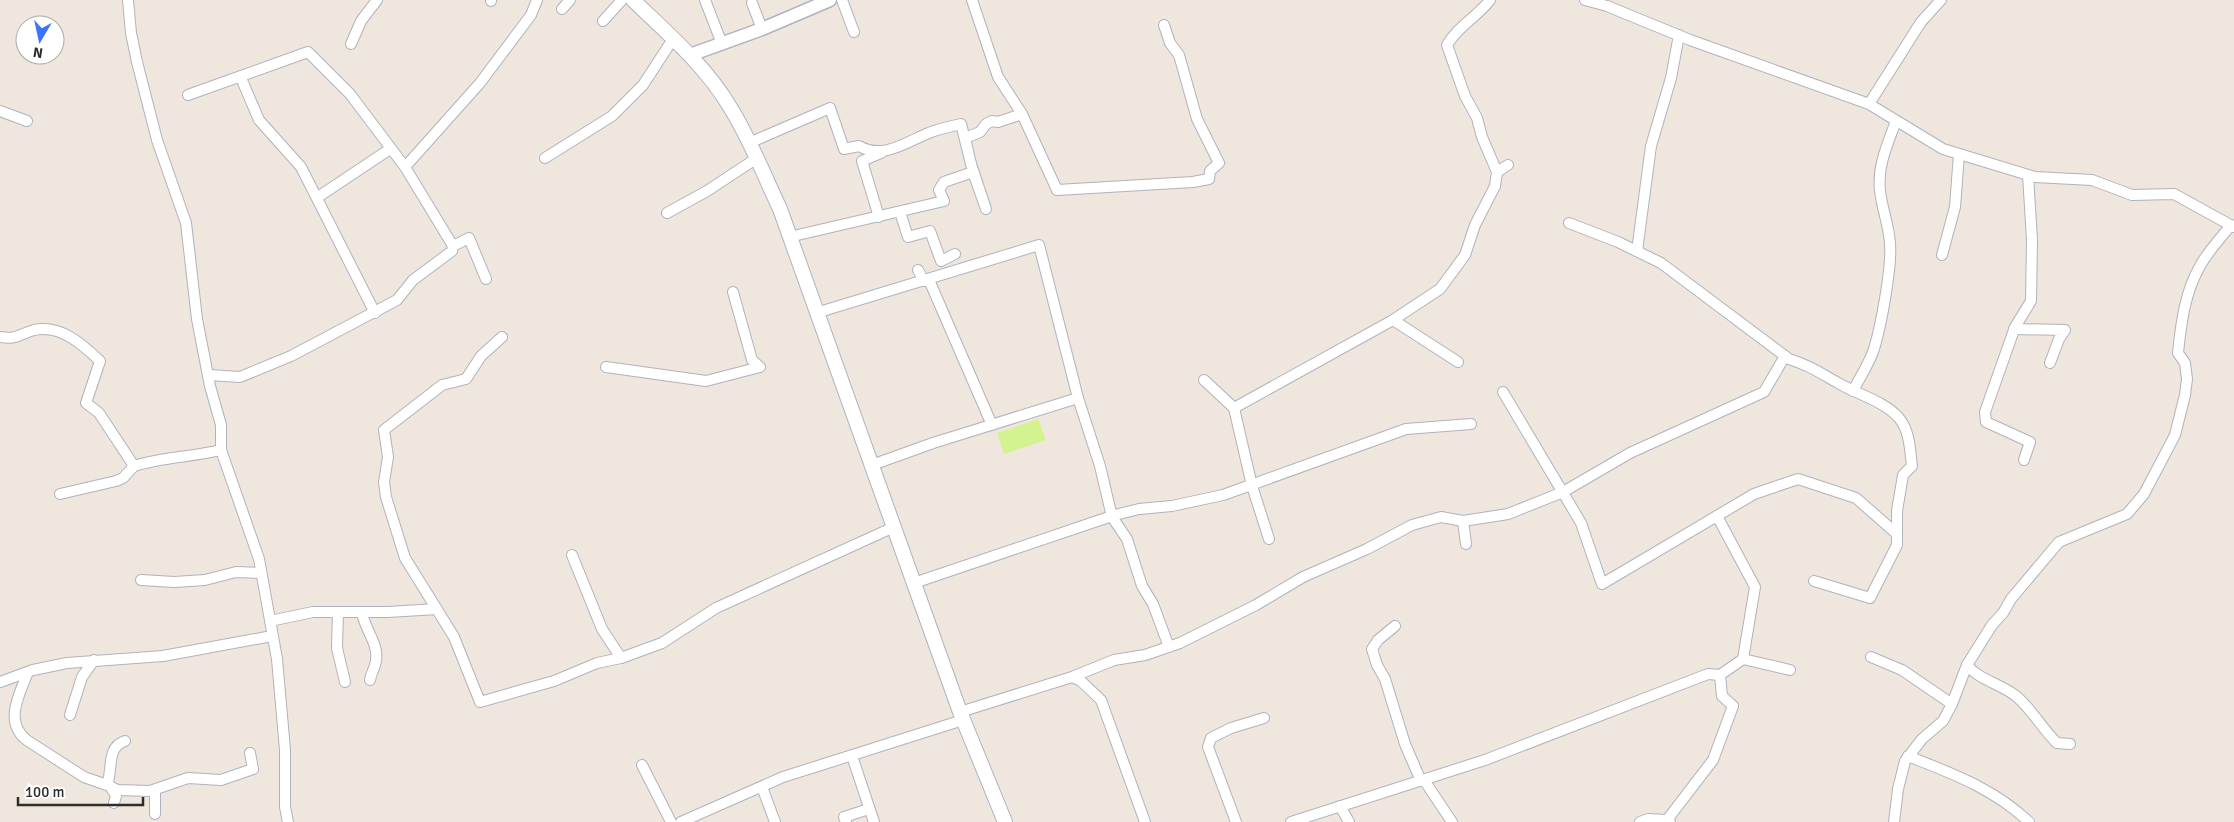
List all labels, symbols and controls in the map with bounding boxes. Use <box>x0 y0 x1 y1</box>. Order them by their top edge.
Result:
north arrow <box>15 15 65 65</box>
text: N <box>32 43 44 62</box>
scale bar <box>18 774 142 806</box>
text: 100 m <box>25 783 65 801</box>

